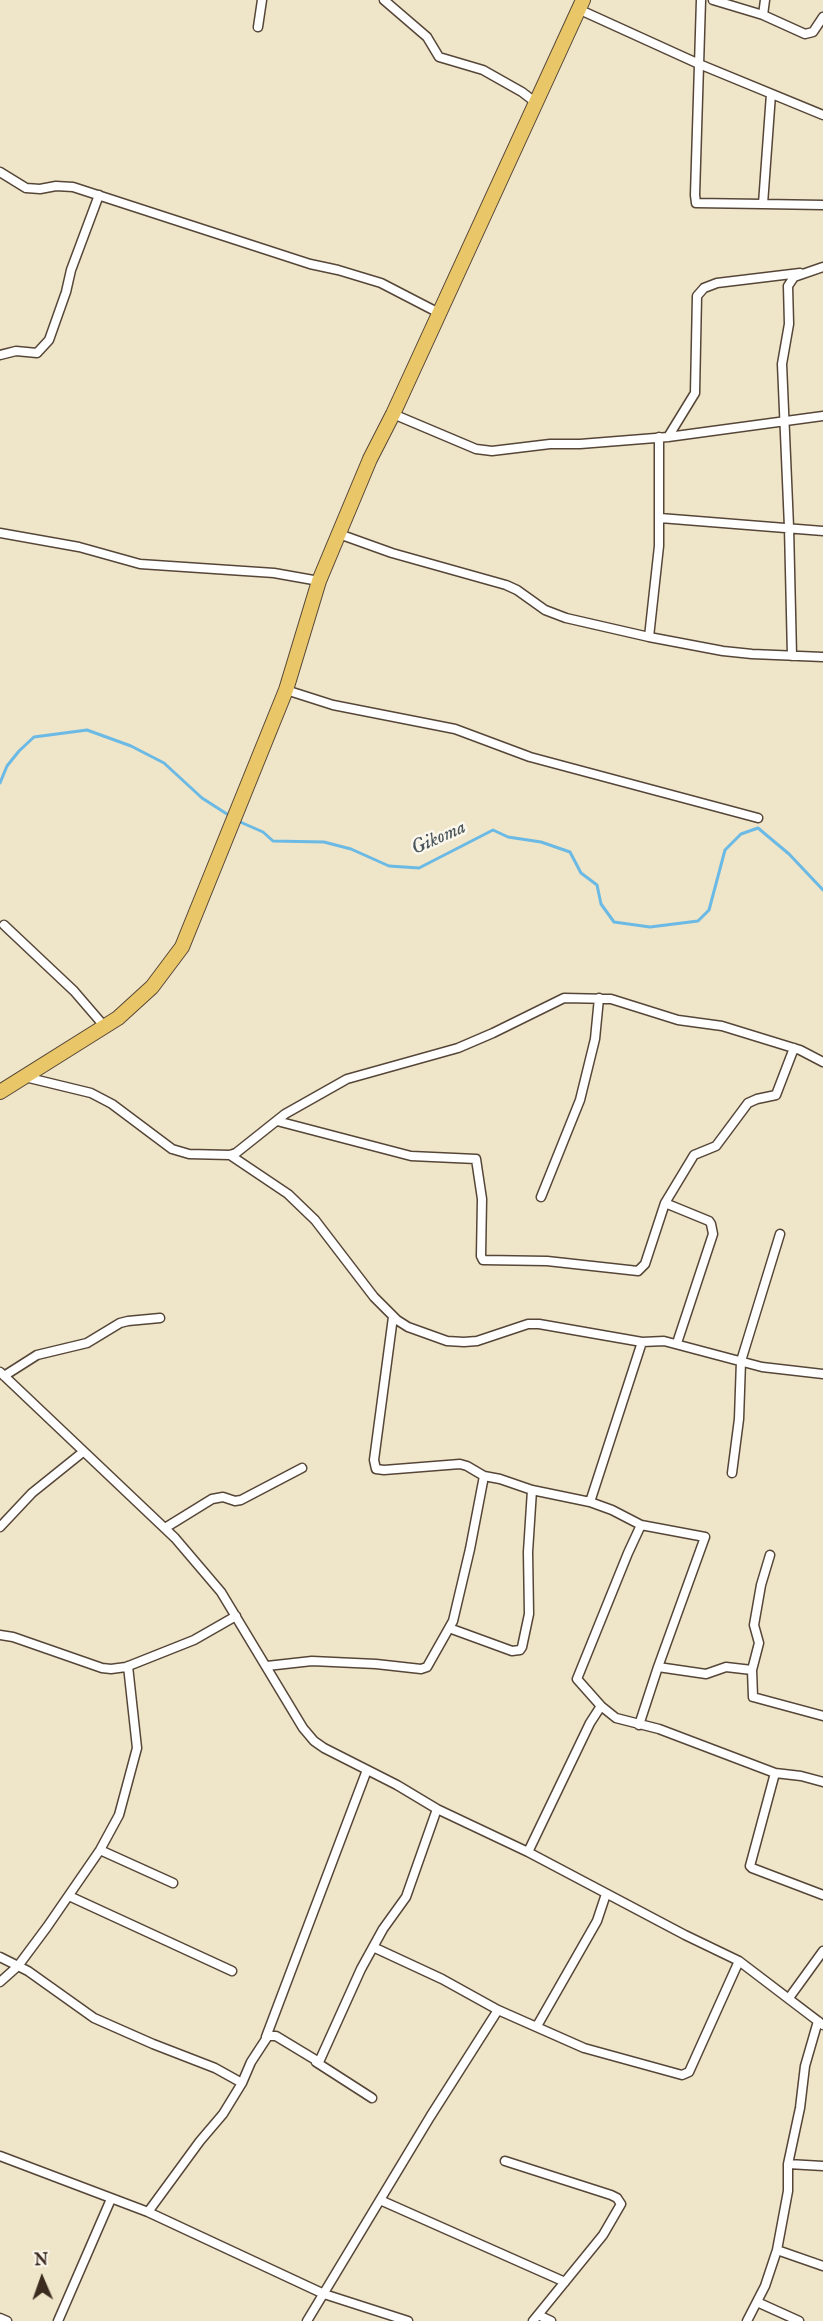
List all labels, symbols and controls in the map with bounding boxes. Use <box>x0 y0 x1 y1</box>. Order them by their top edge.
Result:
water label: Gikoma <box>408 816 470 862</box>
north arrow <box>12 2249 72 2309</box>
text: N <box>34 2251 49 2271</box>

